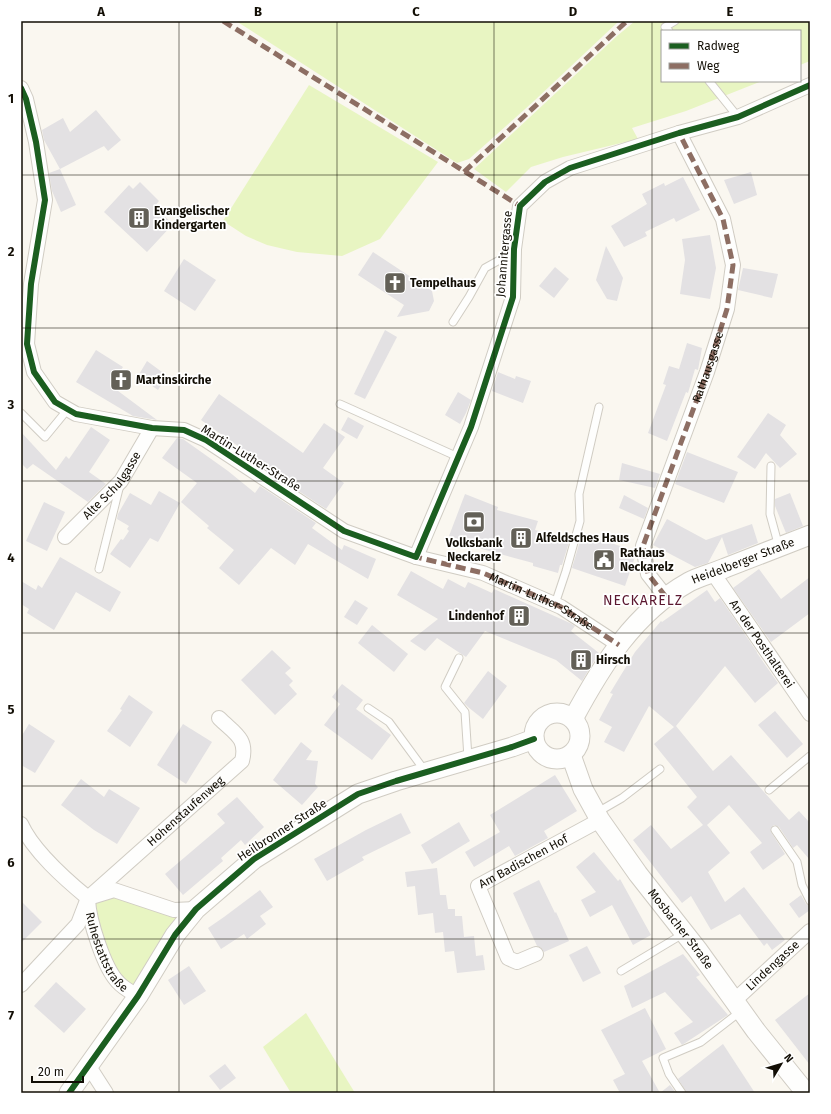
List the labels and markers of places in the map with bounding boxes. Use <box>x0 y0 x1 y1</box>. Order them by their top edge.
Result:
place label: Evangelischer Kindergarten <box>154 204 229 232</box>
building icon: Evangelischer Kindergarten <box>126 205 152 231</box>
church icon: Tempelhaus <box>382 270 408 296</box>
place label: Tempelhaus <box>410 276 476 290</box>
church icon: Martinskirche <box>108 367 134 393</box>
place label: Martinskirche <box>136 373 212 387</box>
bank icon: Volksbank Neckarelz <box>461 509 487 535</box>
building icon: Alfeldsches Haus <box>508 525 534 551</box>
place label: Alfeldsches Haus <box>535 531 629 545</box>
place label: Volksbank Neckarelz <box>445 536 503 564</box>
place label: Rathaus Neckarelz <box>620 546 674 574</box>
public building icon: Rathaus Neckarelz <box>591 547 617 573</box>
building icon: Lindenhof <box>506 603 532 629</box>
place label: Lindenhof <box>449 609 506 623</box>
building icon: Hirsch <box>568 647 594 673</box>
place label: Hirsch <box>596 653 631 667</box>

